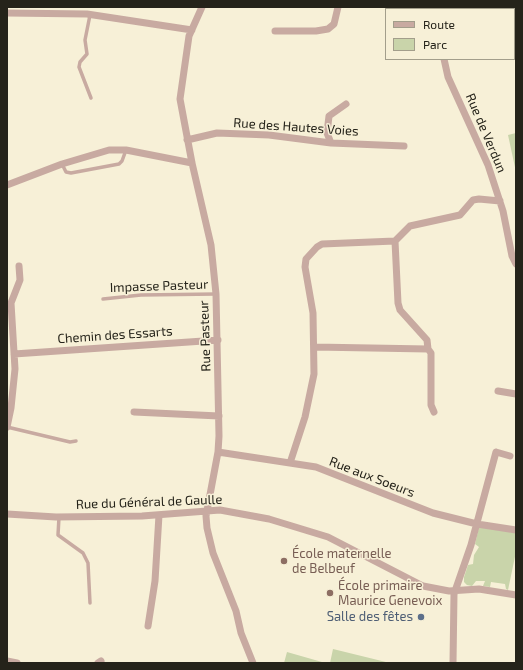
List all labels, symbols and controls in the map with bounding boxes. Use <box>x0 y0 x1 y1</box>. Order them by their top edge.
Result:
legend <box>385 8 515 60</box>
text: Route <box>423 17 455 31</box>
text: Parc <box>423 37 447 51</box>
street label: Rue de Verdun <box>462 91 510 175</box>
street label: Rue des Hautes Voies <box>233 115 359 139</box>
street label: Impasse Pasteur <box>110 276 208 296</box>
street label: Rue Pasteur <box>196 300 214 372</box>
street label: Chemin des Essarts <box>57 323 173 347</box>
street label: Rue aux Soeurs <box>327 453 417 501</box>
street label: Rue du Général de Gaulle <box>75 492 223 512</box>
place label: École maternelle de Belbeuf <box>292 546 392 577</box>
marker: École maternelle de Belbeuf <box>279 556 289 566</box>
place label: École primaire Maurice Genevoix <box>338 578 442 609</box>
marker: École primaire Maurice Genevoix <box>325 588 335 598</box>
place label: Salle des fêtes <box>327 609 413 625</box>
marker: Salle des fêtes <box>416 612 426 622</box>

